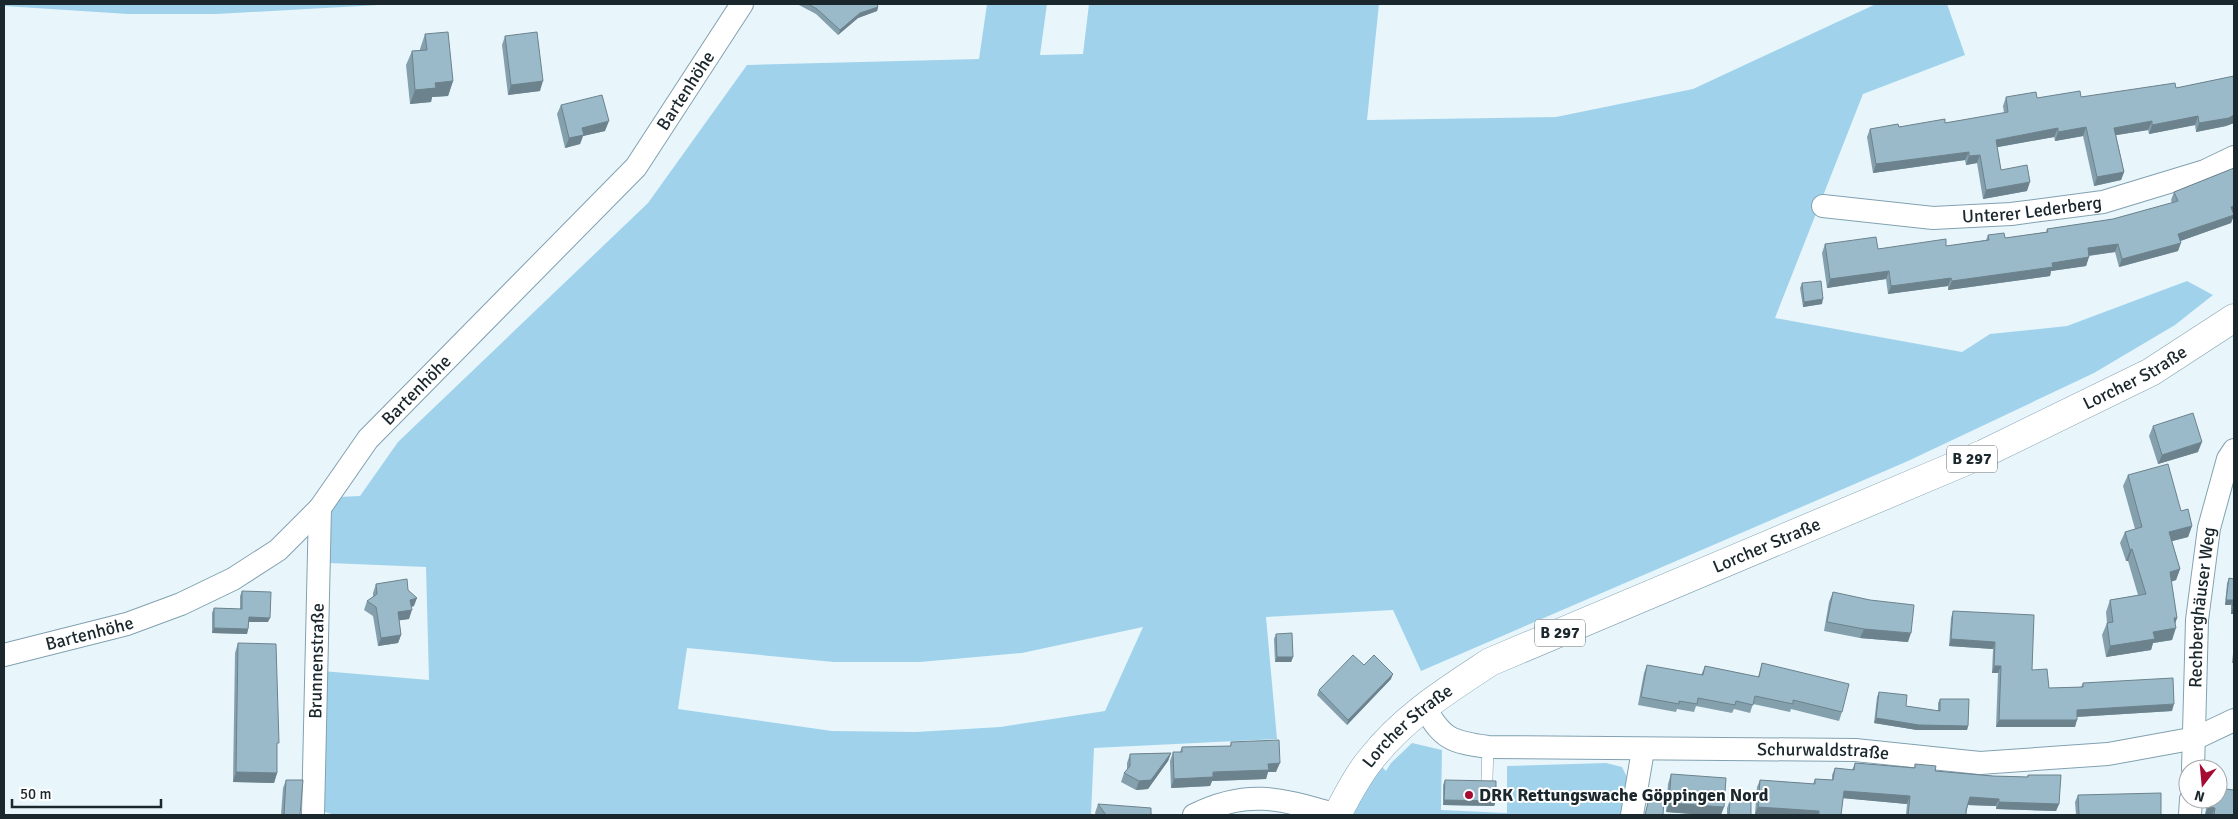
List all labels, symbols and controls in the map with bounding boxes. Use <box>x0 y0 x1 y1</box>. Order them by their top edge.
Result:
street label: Bartenhöhe <box>652 47 719 134</box>
street label: Unterer Lederberg <box>1961 191 2103 227</box>
street label: Lorcher Straße <box>2079 341 2191 414</box>
street label: Bartenhöhe <box>377 350 456 430</box>
road number: B 297 <box>1947 446 1997 472</box>
street label: Lorcher Straße <box>1709 513 1824 578</box>
street label: Rechberghäuser Weg <box>2184 525 2220 688</box>
street label: Brunnenstraße <box>304 603 329 719</box>
street label: Bartenhöhe <box>43 612 137 655</box>
road number: B 297 <box>1535 620 1585 646</box>
street label: Lorcher Straße <box>1357 679 1457 772</box>
street label: Schurwaldstraße <box>1757 738 1890 764</box>
north arrow <box>2178 759 2228 809</box>
scale bar <box>12 776 161 808</box>
place label: DRK Rettungswache Göppingen Nord <box>1479 784 1769 806</box>
text: 50 m <box>20 785 51 803</box>
text: N <box>2193 787 2207 806</box>
marker: DRK Rettungswache Göppingen Nord <box>1463 789 1475 801</box>

